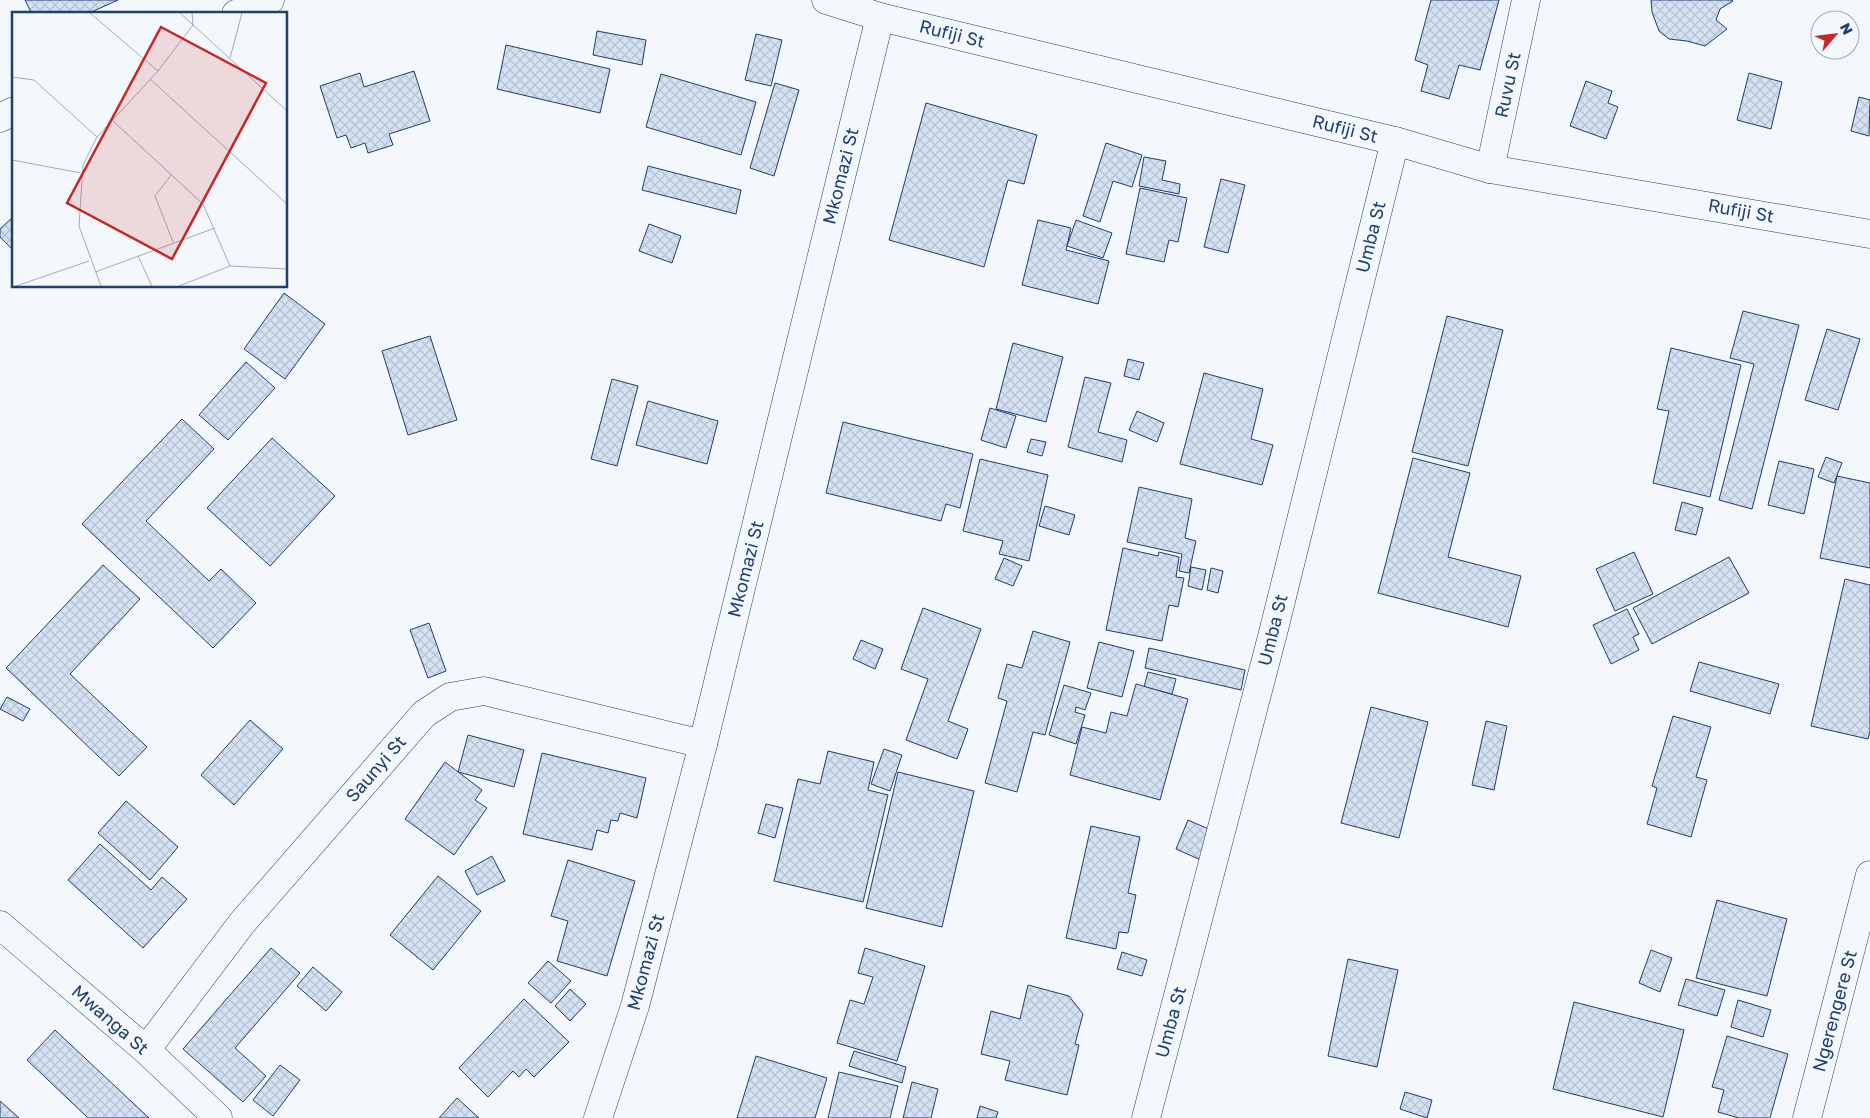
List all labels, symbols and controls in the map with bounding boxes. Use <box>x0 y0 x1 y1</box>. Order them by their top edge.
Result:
north arrow <box>1810 10 1860 60</box>
inset map <box>12 12 288 288</box>
street label: Rufiji St <box>917 14 987 52</box>
text: N <box>1837 20 1857 37</box>
street label: Ruvu St <box>1489 50 1525 120</box>
street label: Rufiji St <box>1310 109 1380 147</box>
street label: Mkomazi St <box>817 125 863 226</box>
street label: Rufiji St <box>1706 193 1776 227</box>
street label: Umba St <box>1351 199 1390 275</box>
street label: Mkomazi St <box>722 518 768 619</box>
street label: Umba St <box>1253 592 1292 668</box>
street label: Saunyi St <box>340 731 410 806</box>
street label: Mkomazi St <box>622 911 668 1012</box>
street label: Ngerengere St <box>1807 947 1861 1074</box>
street label: Mwanga St <box>68 980 154 1059</box>
street label: Umba St <box>1150 984 1190 1060</box>

